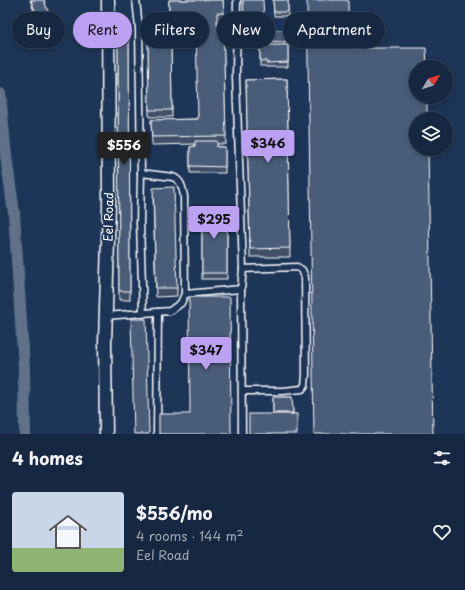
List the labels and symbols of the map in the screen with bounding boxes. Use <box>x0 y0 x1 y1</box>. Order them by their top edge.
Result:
north arrow <box>409 60 453 104</box>
pin: $346 <box>244 130 292 164</box>
pin: $556 <box>100 132 148 166</box>
street label: Eel Road <box>99 192 117 242</box>
pin: $295 <box>190 206 238 240</box>
pin: $347 <box>182 337 230 371</box>

